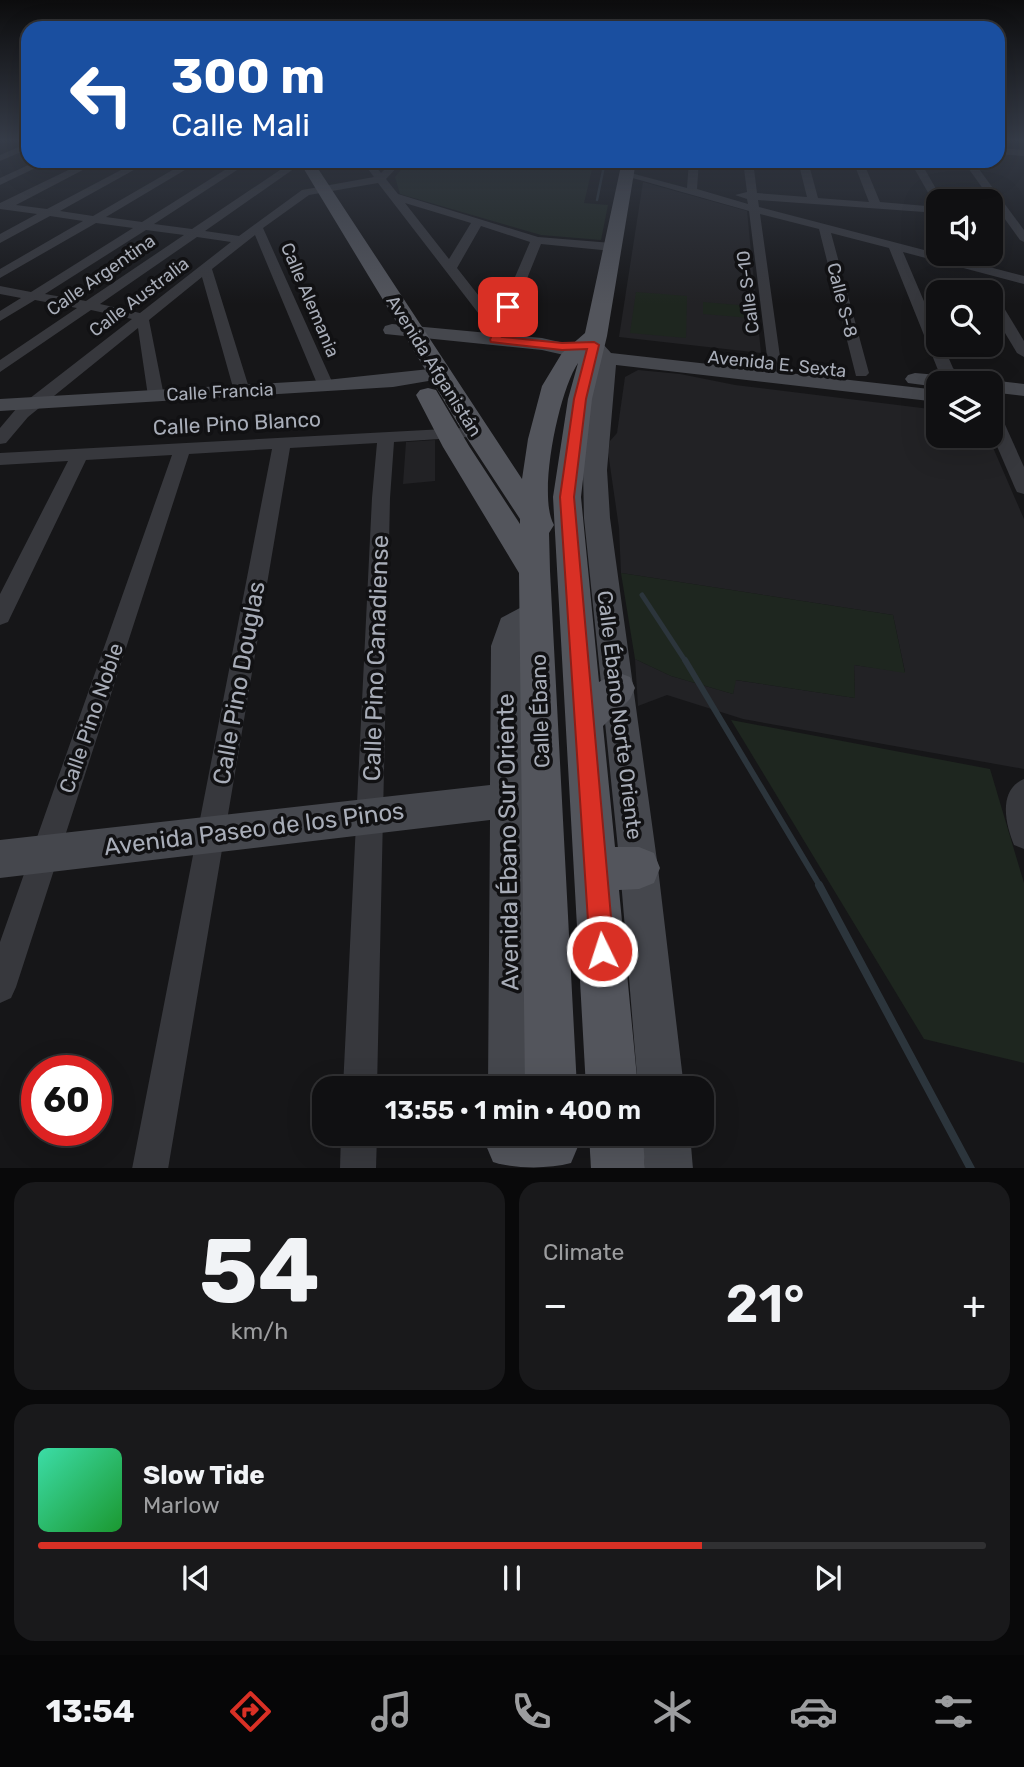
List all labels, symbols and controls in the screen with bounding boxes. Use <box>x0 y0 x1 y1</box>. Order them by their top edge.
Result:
text: 300 m <box>171 47 325 105</box>
icon: left <box>56 49 147 140</box>
text: Calle Mali <box>171 106 310 144</box>
map controls <box>926 189 1003 448</box>
button: sound <box>926 189 1003 266</box>
street label: Calle Argentina <box>43 229 159 321</box>
street label: Calle Alemania <box>276 239 344 361</box>
street label: Calle S-10 <box>732 249 764 335</box>
street label: Calle Australia <box>85 252 193 342</box>
street label: Calle S-8 <box>822 260 862 340</box>
pin <box>478 277 538 337</box>
button: search <box>926 280 1003 357</box>
icon: arrive <box>489 288 527 326</box>
street label: Avenida Afganistán <box>382 291 486 441</box>
street label: Avenida E. Sexta <box>707 346 847 382</box>
button: layers <box>926 371 1003 448</box>
street label: Calle Francia <box>166 378 274 406</box>
street label: Calle Pino Blanco <box>152 406 322 440</box>
street label: Calle Pino Canadiense <box>358 534 394 782</box>
street label: Calle Pino Douglas <box>207 579 271 787</box>
street label: Calle Ébano Norte Oriente <box>592 589 648 841</box>
street label: Calle Pino Noble <box>54 640 128 796</box>
street label: Calle Ébano <box>526 653 554 769</box>
street label: Avenida Ébano Sur Oriente <box>491 693 525 991</box>
street label: Avenida Paseo de los Pinos <box>102 797 406 861</box>
position arrow <box>565 914 639 988</box>
speed limit sign: 60 <box>21 1055 112 1146</box>
text: 13:55 · 1 min · 400 m <box>385 1095 641 1126</box>
text: 54 <box>199 1217 320 1325</box>
text: Climate <box>543 1238 624 1266</box>
text: 21° <box>726 1273 804 1335</box>
text: − <box>543 1282 568 1328</box>
text: + <box>962 1282 986 1328</box>
text: km/h <box>231 1317 288 1345</box>
text: Slow Tide <box>143 1460 265 1491</box>
text: Marlow <box>143 1491 220 1519</box>
icon: previous <box>177 1559 215 1597</box>
icon: pause <box>493 1559 531 1597</box>
icon: next <box>809 1559 847 1597</box>
icon: directions <box>226 1687 275 1736</box>
icon: music <box>367 1687 416 1736</box>
icon: phone <box>507 1687 556 1736</box>
icon: climate <box>648 1687 697 1736</box>
icon: car <box>789 1687 838 1736</box>
icon: filters <box>929 1687 978 1736</box>
text: 13:54 <box>46 1692 135 1730</box>

